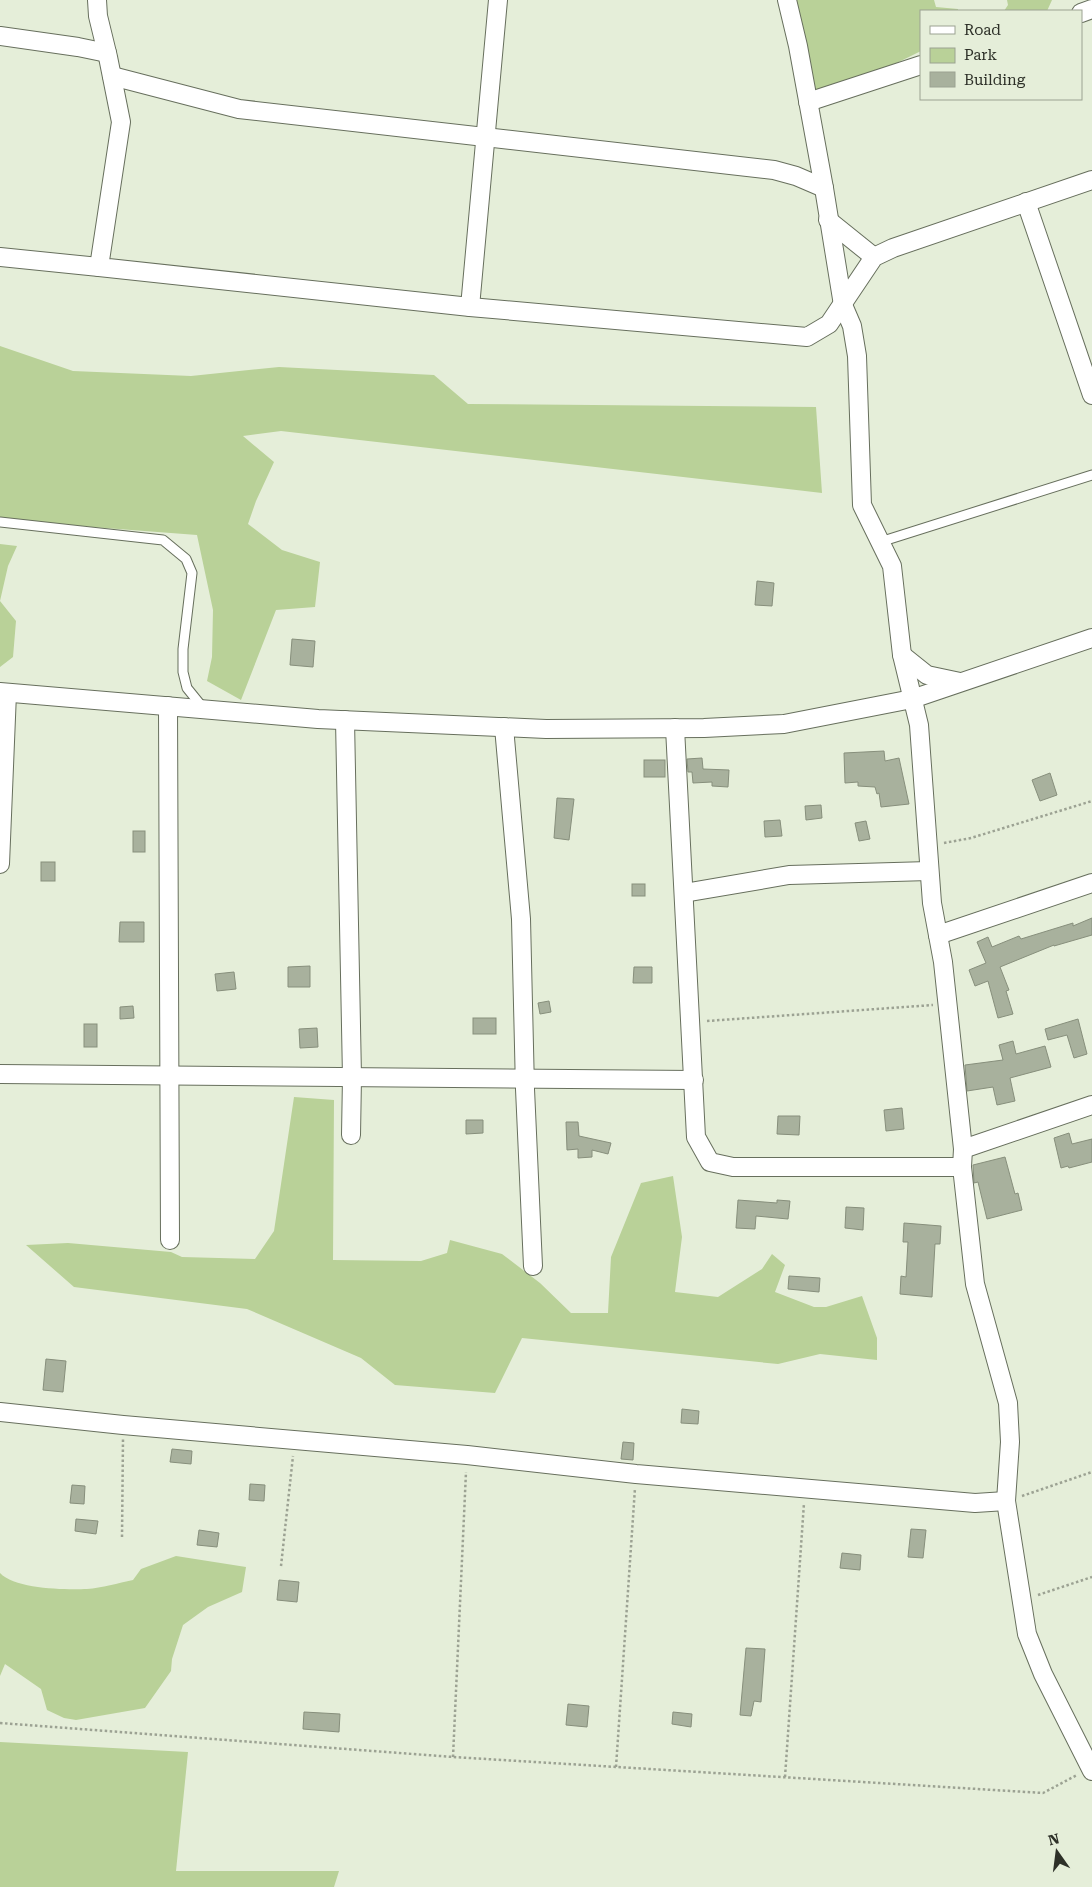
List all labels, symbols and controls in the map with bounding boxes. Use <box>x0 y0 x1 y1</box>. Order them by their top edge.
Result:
legend <box>920 10 1082 100</box>
text: Road <box>964 21 1001 39</box>
text: Park <box>964 46 998 64</box>
text: Building <box>964 71 1026 89</box>
north arrow <box>1032 1827 1082 1877</box>
text: N <box>1047 1830 1061 1848</box>

